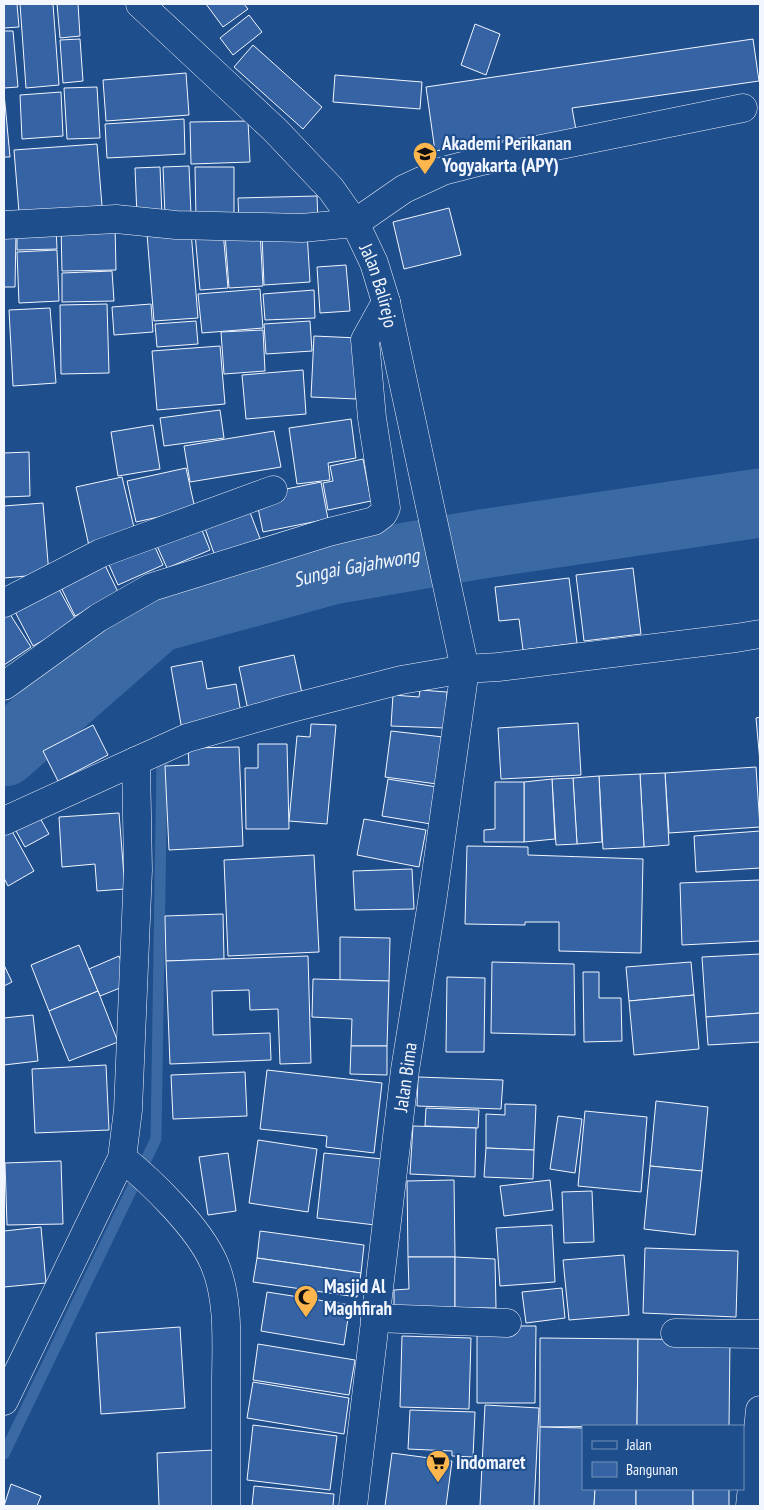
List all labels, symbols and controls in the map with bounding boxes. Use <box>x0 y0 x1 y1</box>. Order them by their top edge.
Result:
place label: Akademi Perikanan Yogyakarta (APY) <box>441 131 572 177</box>
school or university icon: Akademi Perikanan Yogyakarta (APY) <box>412 141 438 175</box>
street label: Jalan Balirejo <box>354 238 403 330</box>
water label: Sungai Gajahwong <box>290 542 422 593</box>
street label: Jalan Bima <box>388 1041 422 1114</box>
place label: Masjid Al Maghfirah <box>324 1274 392 1320</box>
mosque icon: Masjid Al Maghfirah <box>293 1284 319 1318</box>
legend <box>582 1425 744 1490</box>
text: Jalan <box>625 1435 652 1454</box>
supermarket icon: Indomaret <box>425 1449 451 1483</box>
place label: Indomaret <box>456 1450 526 1474</box>
text: Bangunan <box>626 1460 678 1479</box>

